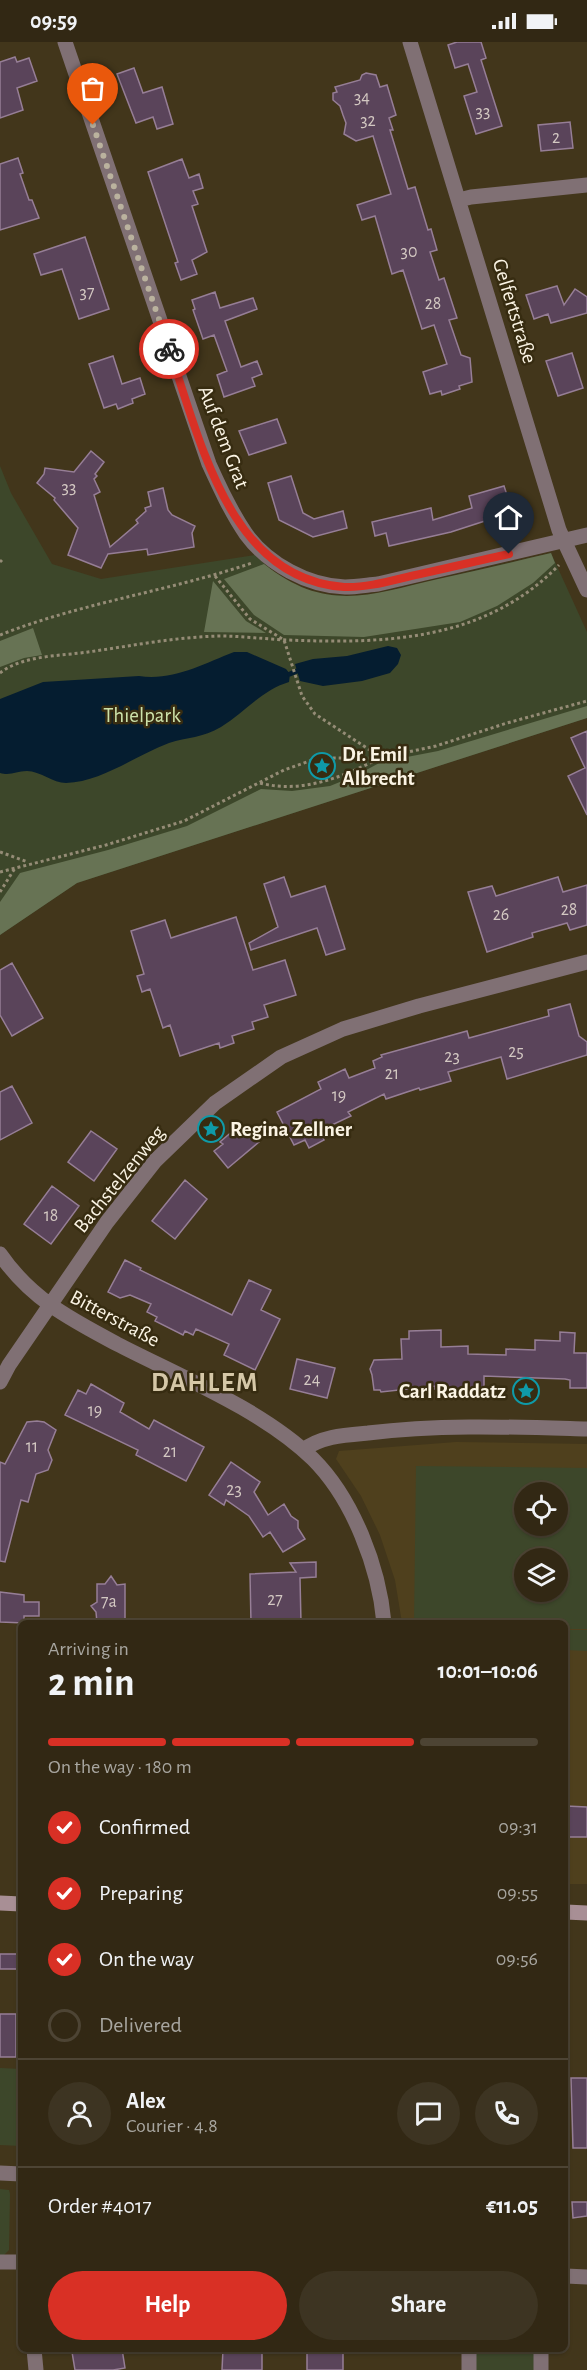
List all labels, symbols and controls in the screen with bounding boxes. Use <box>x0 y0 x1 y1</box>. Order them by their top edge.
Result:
text: 09:59 <box>30 10 77 32</box>
pin <box>67 63 118 125</box>
icon: bag <box>76 72 109 105</box>
house number: 34 <box>354 89 370 107</box>
house number: 33 <box>476 103 490 121</box>
house number: 32 <box>360 112 376 130</box>
house number: 2 <box>552 129 560 147</box>
house number: 30 <box>401 243 417 261</box>
street label: Gelfertstraße <box>489 256 540 366</box>
house number: 37 <box>80 284 94 302</box>
house number: 28 <box>425 295 441 313</box>
courier <box>139 319 199 379</box>
icon: bike <box>153 333 186 366</box>
street label: Auf dem Grat <box>194 383 253 492</box>
house number: 33 <box>62 479 76 497</box>
pin <box>483 492 534 554</box>
icon: home <box>492 501 525 534</box>
park label: Thielpark <box>103 705 181 726</box>
place label: Dr. Emil Albrecht <box>342 744 415 789</box>
place icon: Dr. Emil Albrecht <box>307 751 337 781</box>
house number: 28 <box>561 901 577 919</box>
house number: 26 <box>493 906 509 924</box>
house number: 25 <box>508 1043 524 1061</box>
house number: 23 <box>444 1048 460 1066</box>
house number: 21 <box>385 1065 399 1083</box>
house number: 19 <box>332 1087 346 1105</box>
place icon: Regina Zellner <box>196 1114 226 1144</box>
place label: Regina Zellner <box>230 1119 353 1140</box>
street label: Bachstelzenweg <box>70 1121 169 1237</box>
house number: 18 <box>44 1207 58 1225</box>
street label: Bitterstraße <box>67 1286 163 1351</box>
district label: DAHLEM <box>151 1369 259 1396</box>
house number: 24 <box>304 1371 321 1389</box>
place icon: Carl Raddatz <box>511 1376 541 1406</box>
place label: Carl Raddatz <box>399 1381 506 1402</box>
house number: 19 <box>88 1402 102 1420</box>
house number: 11 <box>26 1438 38 1456</box>
house number: 21 <box>163 1443 177 1461</box>
house number: 23 <box>226 1481 242 1499</box>
map controls <box>514 1482 568 1602</box>
button: locate <box>514 1482 568 1536</box>
button: layers <box>514 1548 568 1602</box>
house number: 27 <box>267 1591 283 1609</box>
house number: 7a <box>101 1593 117 1611</box>
text: Arriving in <box>48 1639 129 1659</box>
text: 10:01–10:06 <box>438 1660 538 1682</box>
text: 2 min <box>48 1664 135 1703</box>
text: On the way · 180 m <box>48 1757 192 1777</box>
icon: check <box>48 1811 81 1844</box>
text: Confirmed <box>99 1816 190 1838</box>
text: 09:31 <box>498 1817 538 1837</box>
icon: check <box>48 1877 81 1910</box>
text: Preparing <box>99 1882 183 1904</box>
text: 09:55 <box>497 1883 538 1903</box>
icon: check <box>48 1943 81 1976</box>
text: On the way <box>99 1948 194 1970</box>
text: 09:56 <box>496 1949 538 1969</box>
text: Delivered <box>99 2014 182 2036</box>
button: person <box>48 2082 111 2145</box>
button: chat <box>397 2082 460 2145</box>
button: phone <box>475 2082 538 2145</box>
text: Alex <box>126 2090 166 2112</box>
text: Courier · 4.8 <box>126 2116 218 2136</box>
text: Order #4017 <box>48 2195 152 2217</box>
text: €11.05 <box>486 2195 538 2217</box>
button: Help <box>48 2271 287 2340</box>
button: Share <box>299 2271 538 2340</box>

